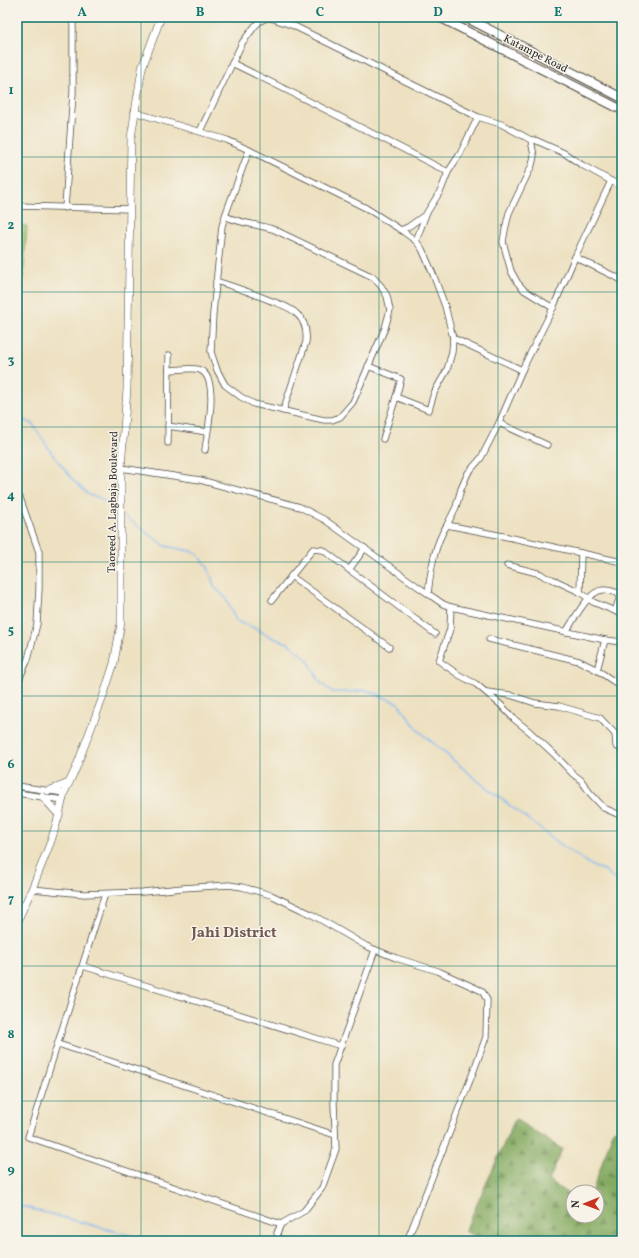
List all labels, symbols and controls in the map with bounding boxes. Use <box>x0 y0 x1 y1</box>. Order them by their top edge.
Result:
text: A <box>77 4 87 22</box>
text: B <box>196 4 205 22</box>
text: C <box>316 4 324 22</box>
text: D <box>433 4 443 22</box>
text: E <box>554 4 562 22</box>
street label: Katampe Road <box>501 32 570 77</box>
text: 1 <box>8 82 14 100</box>
text: 2 <box>8 217 15 235</box>
text: 3 <box>8 352 15 370</box>
street label: Taoreed A. Lagbaja Boulevard <box>105 431 122 573</box>
text: 4 <box>7 487 15 505</box>
text: 5 <box>8 622 14 640</box>
text: 6 <box>7 756 15 774</box>
text: 7 <box>8 891 14 909</box>
district label: Jahi District <box>190 923 277 944</box>
text: 8 <box>7 1026 15 1044</box>
text: 9 <box>7 1161 15 1179</box>
north arrow <box>565 1184 605 1224</box>
text: N <box>569 1200 584 1208</box>

